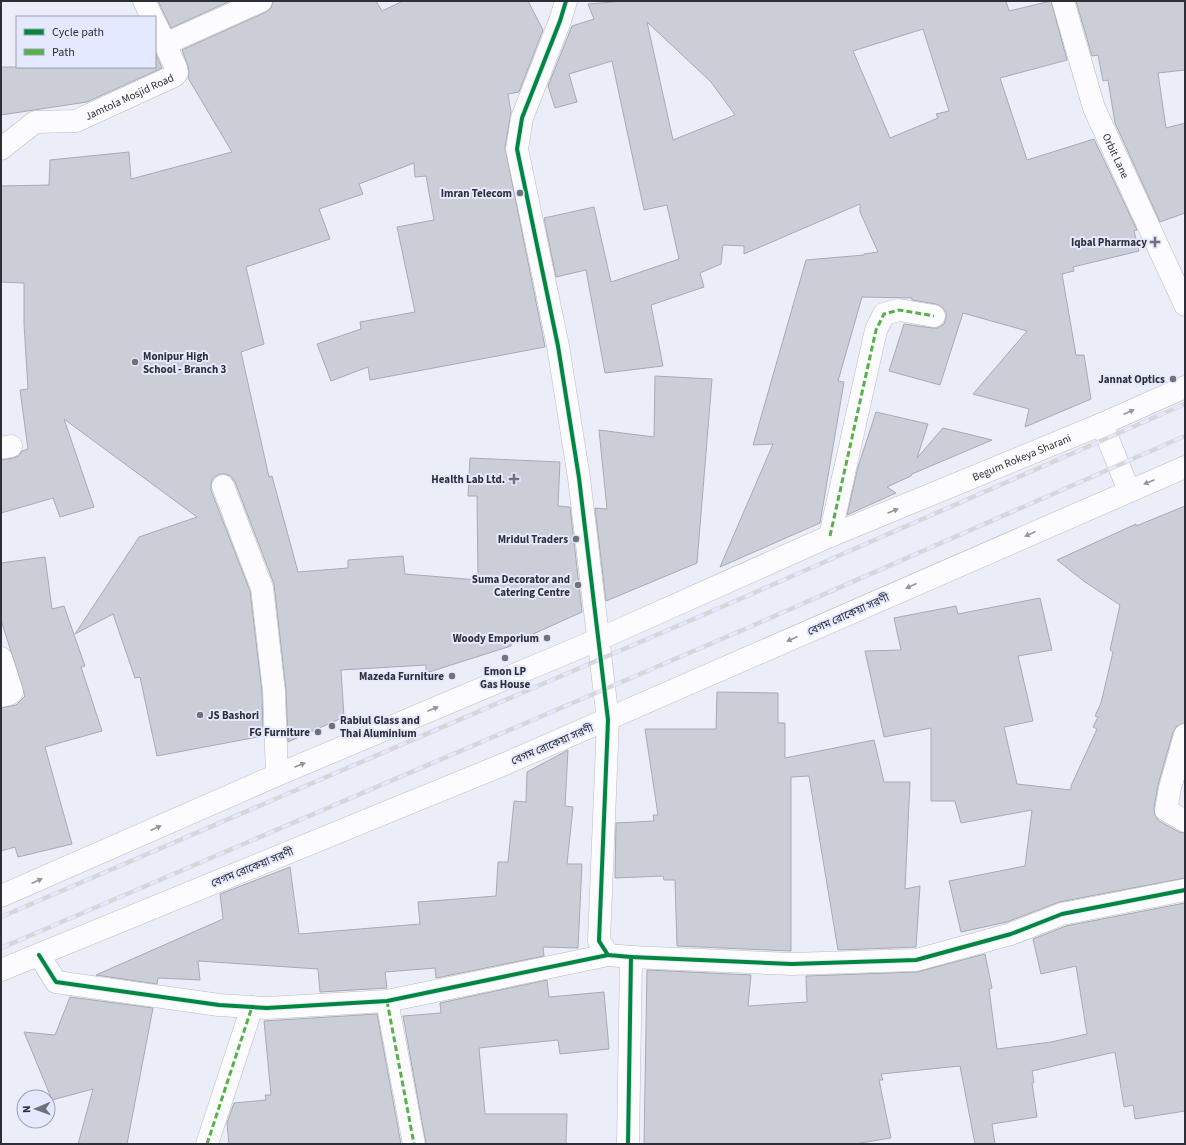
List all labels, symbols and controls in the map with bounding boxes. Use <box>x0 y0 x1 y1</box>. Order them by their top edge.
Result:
legend <box>16 16 156 68</box>
text: Cycle path <box>52 24 104 41</box>
text: Path <box>52 44 75 61</box>
street label: Jamtola Mosjid Road <box>83 70 176 124</box>
street label: Orbit Lane <box>1099 131 1133 182</box>
place label: Imran Telecom <box>441 186 512 201</box>
marker: Imran Telecom <box>515 188 525 198</box>
place label: Iqbal Pharmacy <box>1071 235 1147 250</box>
marker: Iqbal Pharmacy <box>1150 237 1160 247</box>
place label: Monipur High School - Branch 3 <box>143 349 226 377</box>
marker: Monipur High School - Branch 3 <box>130 357 140 367</box>
place label: Jannat Optics <box>1098 372 1165 387</box>
marker: Jannat Optics <box>1168 374 1178 384</box>
one-way arrow <box>1123 409 1134 415</box>
street label: Begum Rokeya Sharani <box>970 431 1073 485</box>
place label: Health Lab Ltd. <box>431 472 505 487</box>
marker: Health Lab Ltd. <box>508 473 520 485</box>
one-way arrow <box>1144 479 1155 485</box>
one-way arrow <box>887 508 898 514</box>
one-way arrow <box>1024 531 1036 537</box>
place label: Mridul Traders <box>498 532 568 547</box>
marker: Mridul Traders <box>571 534 581 544</box>
place label: Suma Decorator and Catering Centre <box>472 572 570 600</box>
marker: Suma Decorator and Catering Centre <box>573 580 583 590</box>
one-way arrow <box>905 583 917 590</box>
street label: বেগম রোকেয়া সরণী <box>805 589 892 639</box>
place label: Woody Emporium <box>453 631 539 646</box>
marker: Woody Emporium <box>542 633 552 643</box>
one-way arrow <box>786 636 798 642</box>
marker: Emon LP Gas House <box>500 653 510 663</box>
place label: Emon LP Gas House <box>480 664 530 692</box>
place label: Mazeda Furniture <box>359 669 444 684</box>
marker: Mazeda Furniture <box>447 671 457 681</box>
one-way arrow <box>428 706 439 712</box>
place label: JS Bashori <box>208 708 259 723</box>
marker: JS Bashori <box>195 710 205 720</box>
place label: Rabiul Glass and Thai Aluminium <box>340 713 420 741</box>
street label: বেগম রোকেয়া সরণী <box>509 720 597 769</box>
marker: Rabiul Glass and Thai Aluminium <box>327 721 337 731</box>
place label: FG Furniture <box>249 725 310 740</box>
marker: FG Furniture <box>313 727 323 737</box>
one-way arrow <box>295 762 306 768</box>
one-way arrow <box>150 825 161 831</box>
street label: বেগম রোকেয়া সরণী <box>209 844 297 891</box>
one-way arrow <box>31 878 42 884</box>
north arrow <box>16 1089 56 1129</box>
text: N <box>19 1105 34 1113</box>

